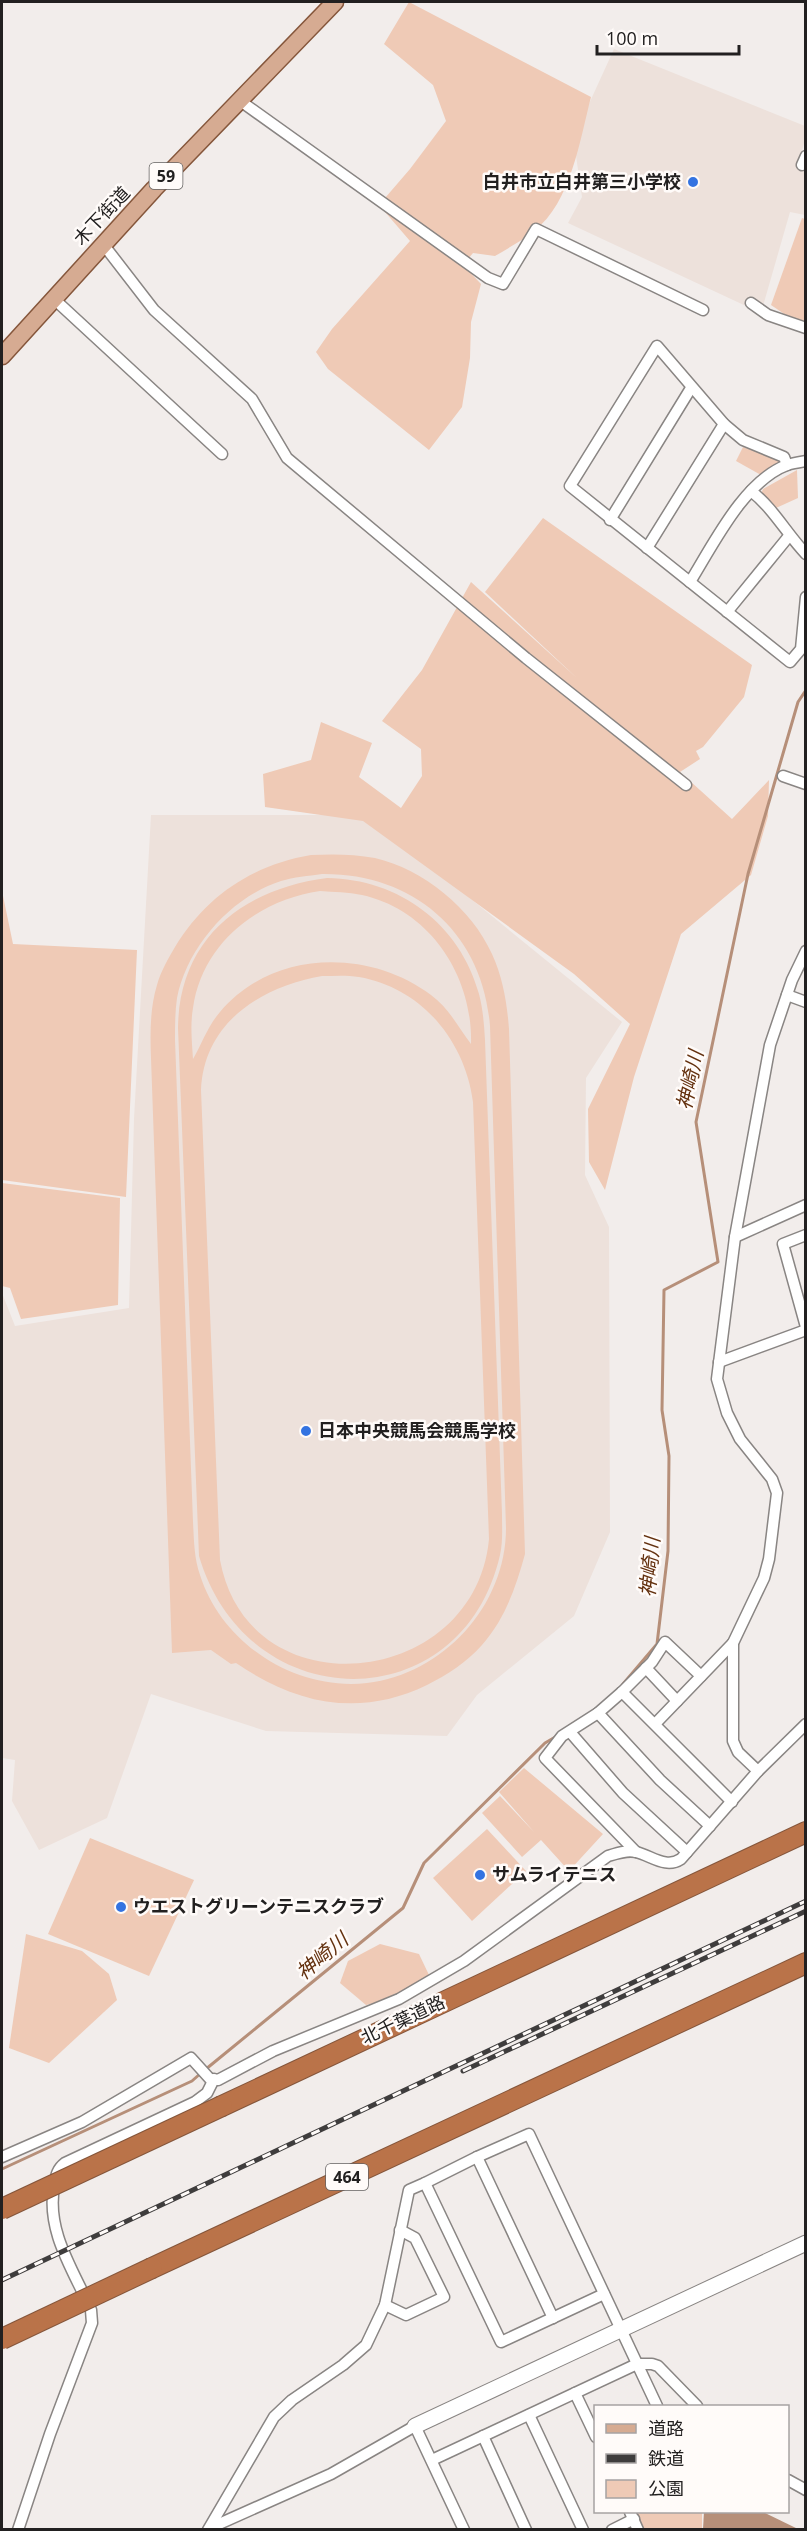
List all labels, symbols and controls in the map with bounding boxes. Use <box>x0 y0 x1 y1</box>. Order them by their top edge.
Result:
scale bar <box>597 18 740 56</box>
text: 100 m <box>606 26 658 50</box>
road number: 59 <box>150 163 182 189</box>
place label: 白井市立白井第三小学校 <box>483 169 681 193</box>
marker: 白井市立白井第三小学校 <box>686 175 700 189</box>
street label: 木下街道 <box>68 181 135 250</box>
water label: 神崎川 <box>670 1046 709 1112</box>
place label: 日本中央競馬会競馬学校 <box>318 1418 516 1442</box>
marker: 日本中央競馬会競馬学校 <box>299 1424 313 1438</box>
water label: 神崎川 <box>633 1534 666 1598</box>
place label: サムライテニス <box>492 1862 616 1886</box>
marker: サムライテニス <box>473 1868 487 1882</box>
place label: ウエストグリーンテニスクラブ <box>133 1894 384 1918</box>
marker: ウエストグリーンテニスクラブ <box>114 1900 128 1914</box>
water label: 神崎川 <box>290 1925 355 1985</box>
street label: 北千葉道路 <box>357 1989 448 2049</box>
road number: 464 <box>326 2164 368 2190</box>
legend <box>594 2405 789 2513</box>
text: 道路 <box>648 2416 684 2440</box>
text: 鉄道 <box>648 2446 684 2470</box>
text: 公園 <box>648 2476 684 2500</box>

